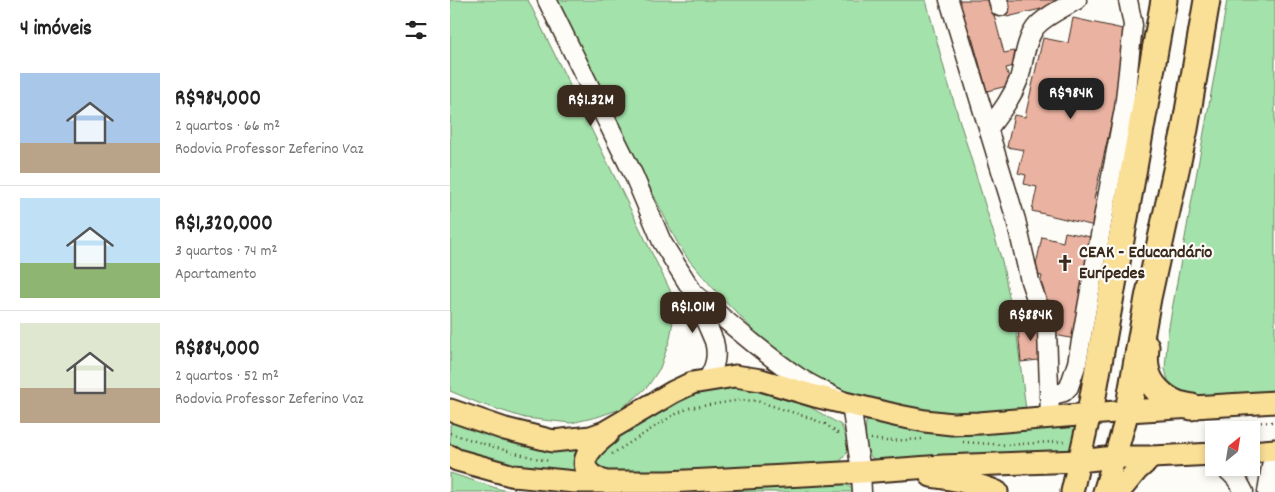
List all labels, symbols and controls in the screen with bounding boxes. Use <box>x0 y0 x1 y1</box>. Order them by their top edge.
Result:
text: 4 imóveis <box>20 15 92 45</box>
icon: filters <box>402 16 430 44</box>
pin: R$984K <box>1030 78 1112 120</box>
text: R$984K <box>1049 82 1093 105</box>
pin: R$1.32M <box>545 84 637 127</box>
text: R$984,000 <box>175 85 261 115</box>
text: R$1.32M <box>568 89 614 112</box>
icon: home <box>60 93 120 153</box>
text: 2 quartos · 66 m² <box>175 115 280 138</box>
text: Rodovia Professor Zeferino Vaz <box>175 138 364 161</box>
text: R$1,320,000 <box>175 210 273 240</box>
icon: home <box>60 218 120 278</box>
text: 3 quartos · 74 m² <box>175 240 277 263</box>
place label: CEAK - Educandário Eurípedes <box>1079 241 1212 287</box>
church icon: CEAK - Educandário Eurípedes <box>1055 253 1075 273</box>
text: Apartamento <box>175 263 256 286</box>
pin: R$1.01M <box>647 292 739 334</box>
text: R$1.01M <box>671 296 715 319</box>
pin: R$884K <box>990 300 1072 342</box>
text: R$884K <box>1010 304 1052 327</box>
text: R$884,000 <box>175 335 260 365</box>
icon: home <box>60 343 120 403</box>
text: 2 quartos · 52 m² <box>175 365 279 388</box>
text: Rodovia Professor Zeferino Vaz <box>175 388 364 411</box>
north arrow <box>1205 421 1260 476</box>
map controls <box>1205 421 1260 476</box>

